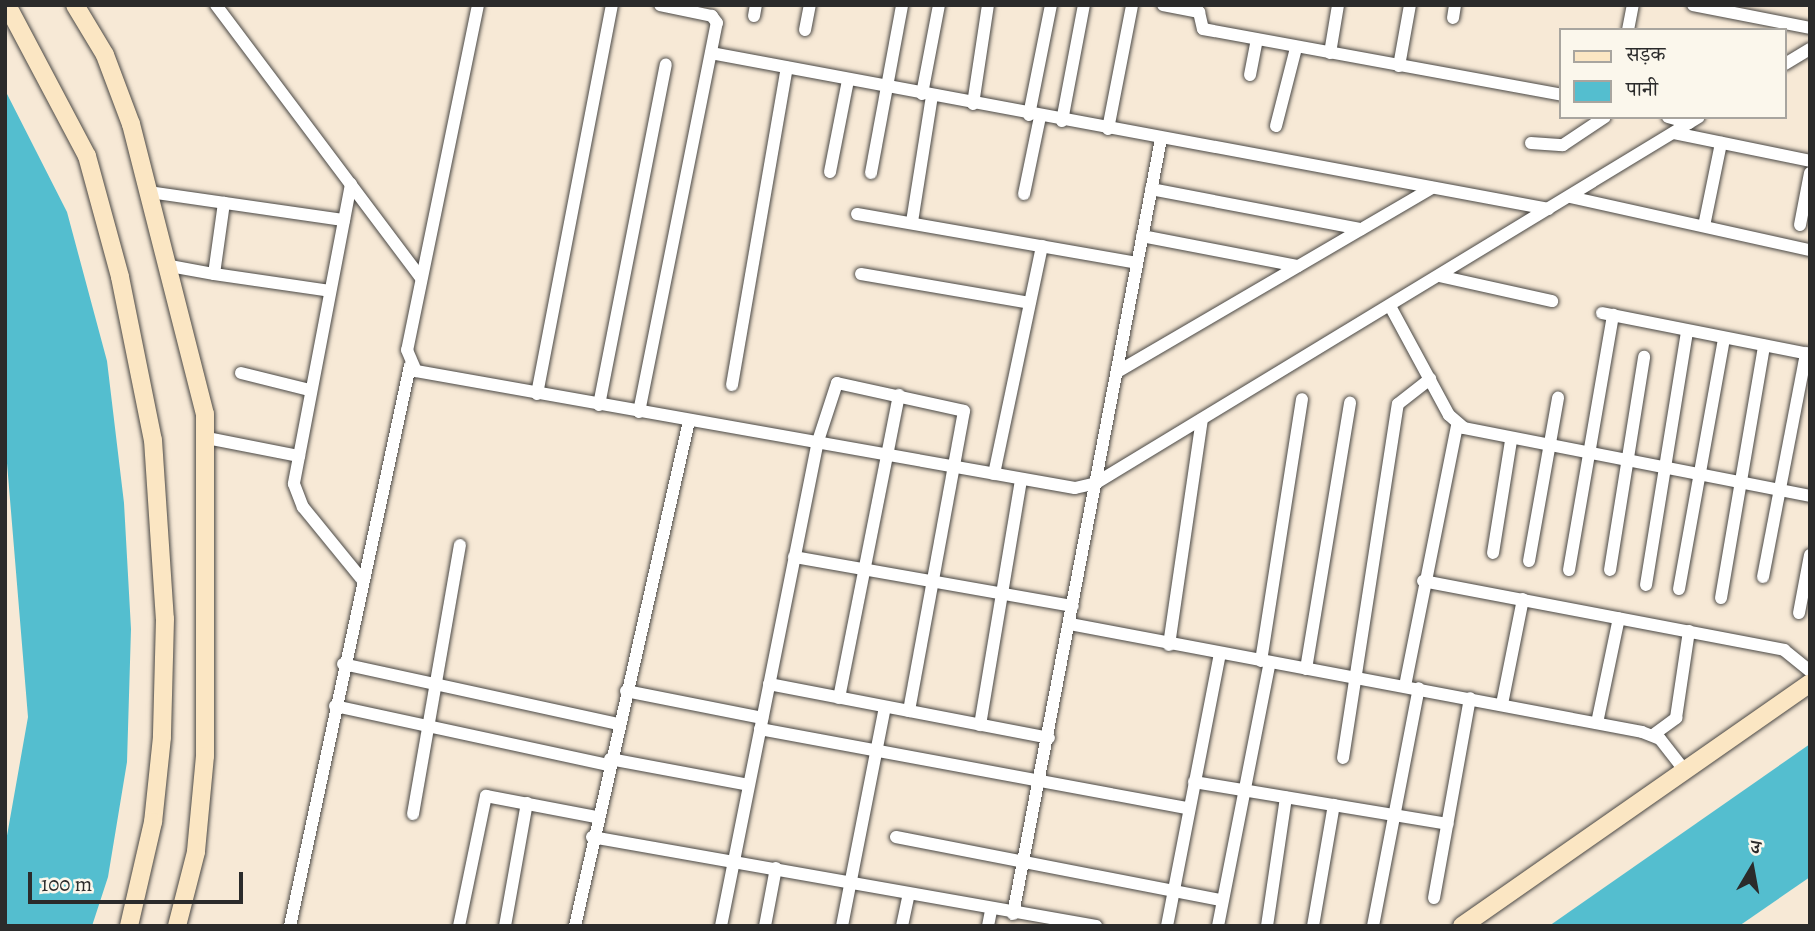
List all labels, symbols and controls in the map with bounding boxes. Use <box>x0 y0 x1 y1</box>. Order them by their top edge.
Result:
legend <box>1560 28 1787 119</box>
text: सड़क <box>1626 40 1665 68</box>
text: पानी <box>1626 75 1658 103</box>
north arrow <box>1717 833 1787 903</box>
text: उ <box>1749 834 1763 861</box>
scale bar <box>32 858 247 902</box>
text: 100 m <box>41 870 92 898</box>

